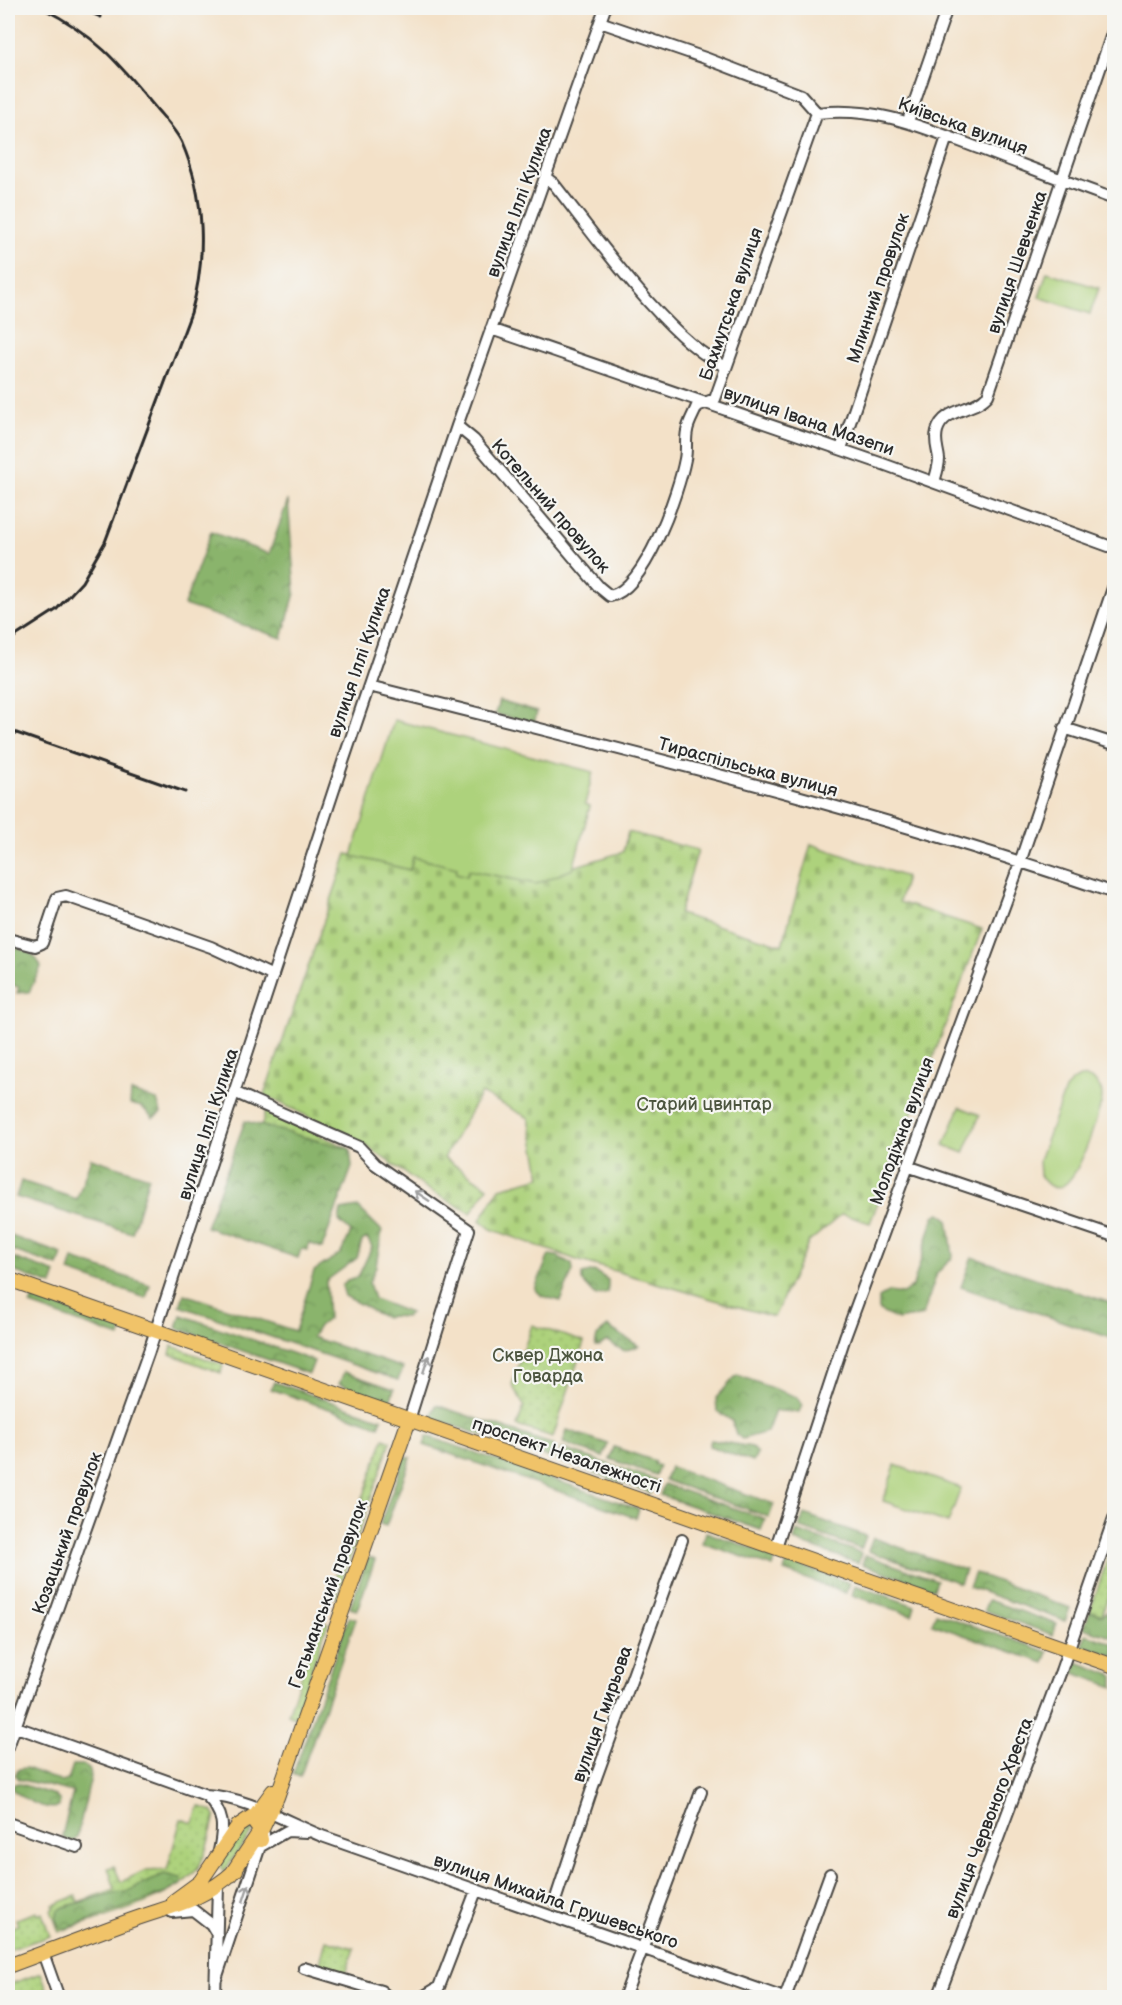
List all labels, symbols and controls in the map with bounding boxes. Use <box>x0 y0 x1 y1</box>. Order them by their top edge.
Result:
street label: Київська вулиця <box>895 93 1031 160</box>
street label: вулиця Іллі Кулика <box>483 124 557 280</box>
street label: вулиця Шевченка <box>983 188 1052 336</box>
street label: Млинний провулок <box>843 210 914 366</box>
street label: Бахмутська вулиця <box>695 225 768 383</box>
street label: вулиця Івана Мазепи <box>721 382 897 461</box>
street label: Котельний провулок <box>487 435 615 578</box>
street label: вулиця Іллі Кулика <box>324 584 395 740</box>
street label: Тираспільська вулиця <box>656 733 840 802</box>
street label: вулиця Іллі Кулика <box>174 1045 243 1203</box>
street label: Молодіжна вулиця <box>866 1054 939 1208</box>
park label: Старий цвинтар <box>636 1094 772 1115</box>
one-way arrow <box>415 1190 431 1202</box>
park label: Сквер Джона Говарда <box>492 1345 604 1387</box>
one-way arrow <box>422 1355 433 1374</box>
street label: проспект Незалежності <box>469 1413 664 1498</box>
street label: Козацький провулок <box>28 1449 107 1617</box>
street label: Гетьманський провулок <box>285 1497 373 1691</box>
street label: вулиця Гмирьова <box>568 1643 637 1785</box>
street label: вулиця Червоного Хреста <box>941 1714 1038 1922</box>
street label: вулиця Михайла Грушевського <box>431 1850 681 1953</box>
one-way arrow <box>241 1884 252 1903</box>

